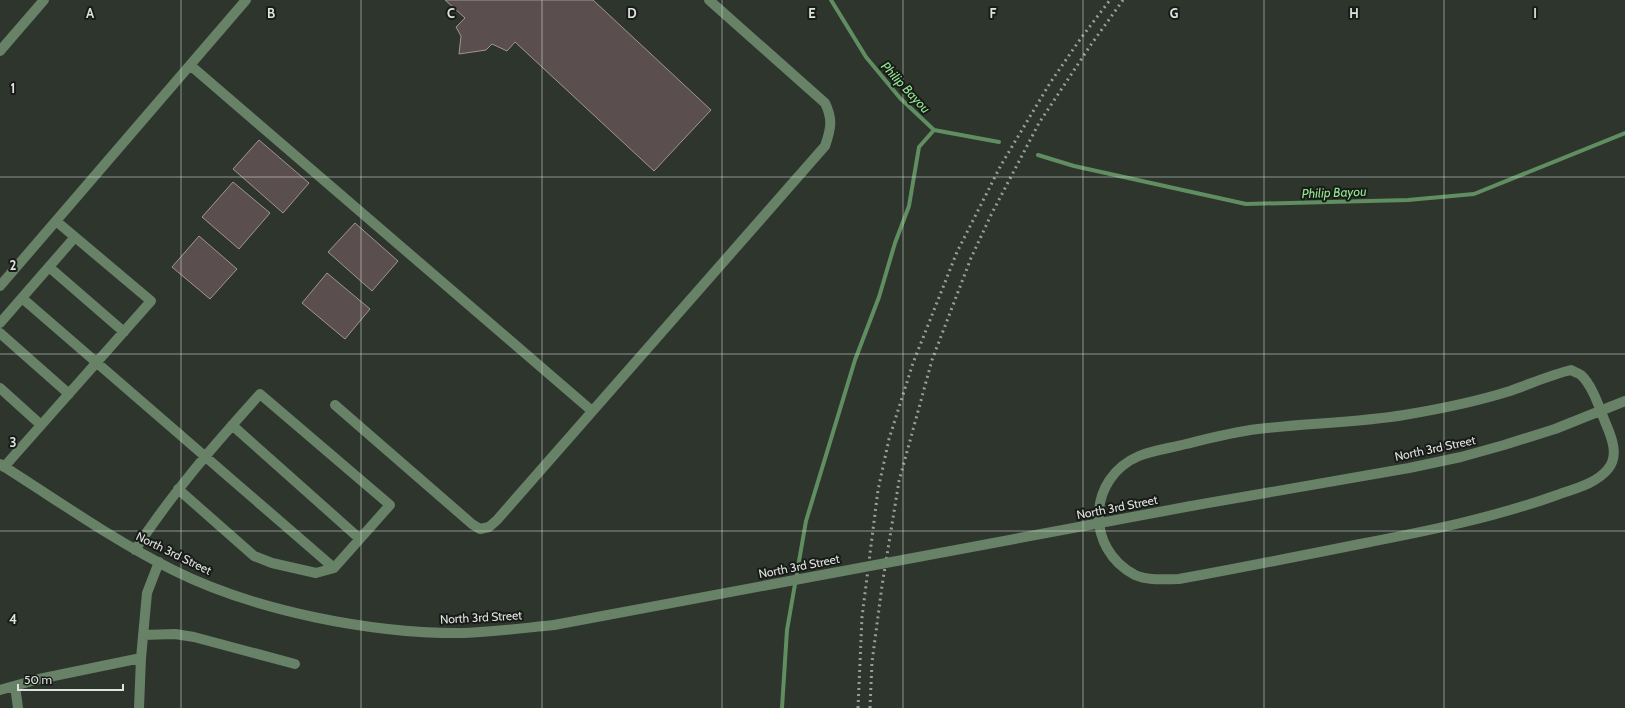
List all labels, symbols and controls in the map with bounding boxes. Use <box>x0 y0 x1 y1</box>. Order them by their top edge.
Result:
text: A <box>86 5 95 21</box>
text: B <box>267 5 275 21</box>
text: C <box>447 5 455 21</box>
text: D <box>627 5 637 21</box>
text: E <box>808 5 816 21</box>
text: F <box>990 5 997 21</box>
text: G <box>1170 5 1179 21</box>
text: H <box>1349 5 1359 21</box>
text: I <box>1533 5 1537 21</box>
water label: Philip Bayou <box>878 58 934 117</box>
text: 1 <box>11 80 15 96</box>
water label: Philip Bayou <box>1301 183 1367 201</box>
text: 2 <box>10 257 17 273</box>
street label: North 3rd Street <box>1393 432 1477 464</box>
text: 3 <box>9 434 17 450</box>
street label: North 3rd Street <box>1075 492 1159 522</box>
street label: North 3rd Street <box>134 528 214 578</box>
street label: North 3rd Street <box>757 551 841 581</box>
street label: North 3rd Street <box>440 607 522 627</box>
text: 4 <box>9 611 17 627</box>
scale bar <box>18 666 123 692</box>
text: 50 m <box>24 672 52 687</box>

